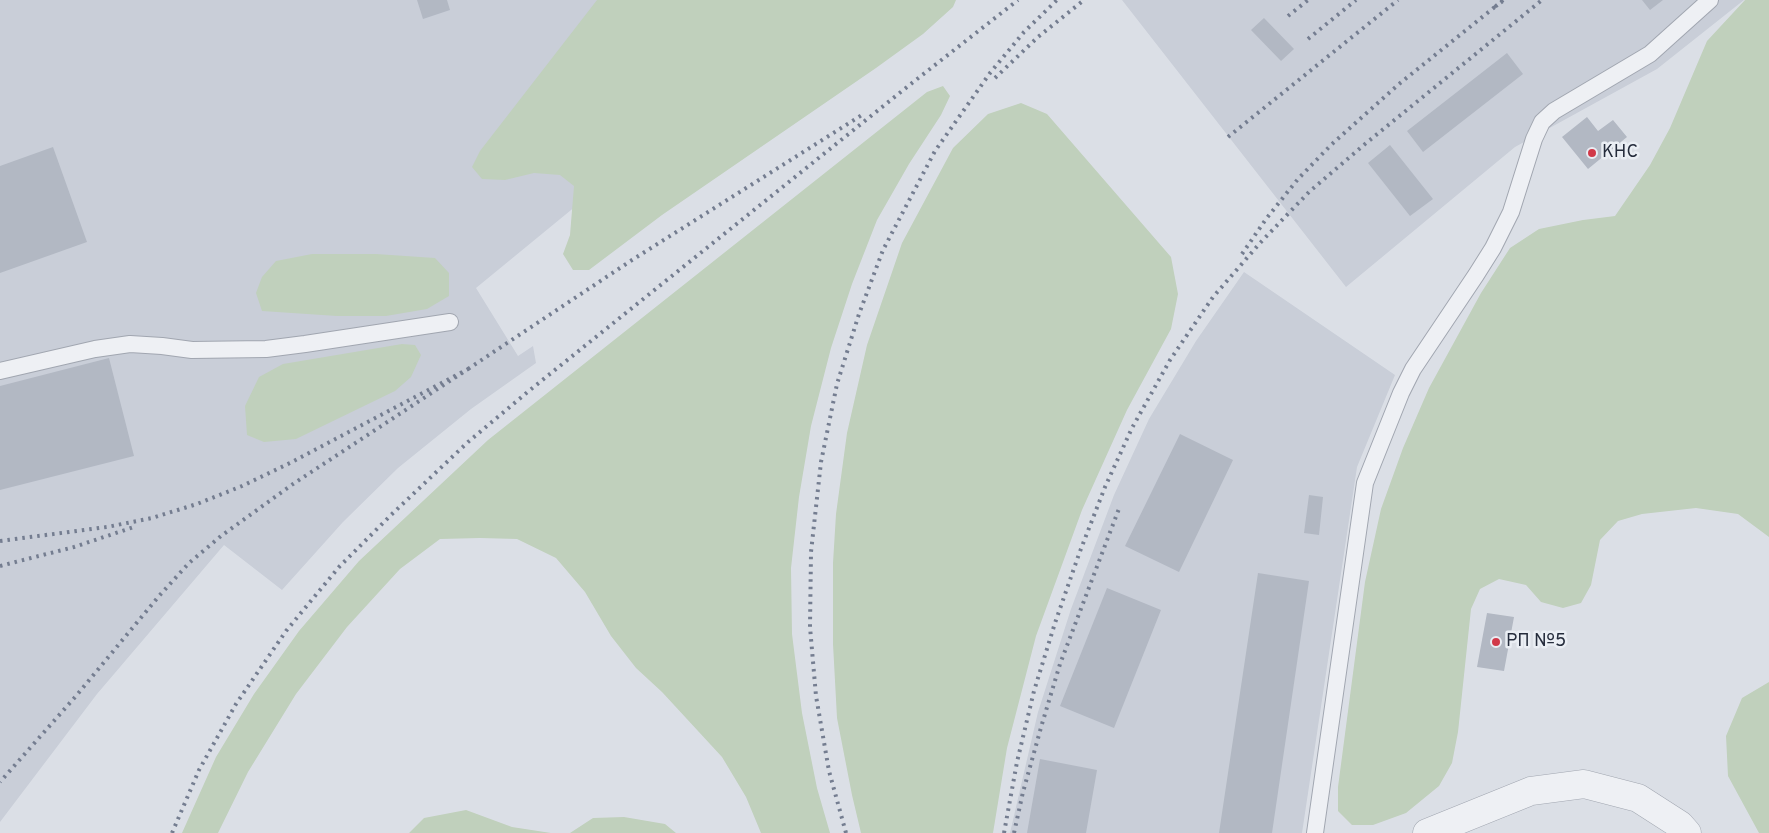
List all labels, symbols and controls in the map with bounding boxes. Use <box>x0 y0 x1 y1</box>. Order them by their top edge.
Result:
place label: КНС <box>1602 142 1638 164</box>
marker: КНС <box>1586 147 1598 159</box>
place label: РП №5 <box>1506 631 1566 653</box>
marker: РП №5 <box>1490 636 1502 648</box>

